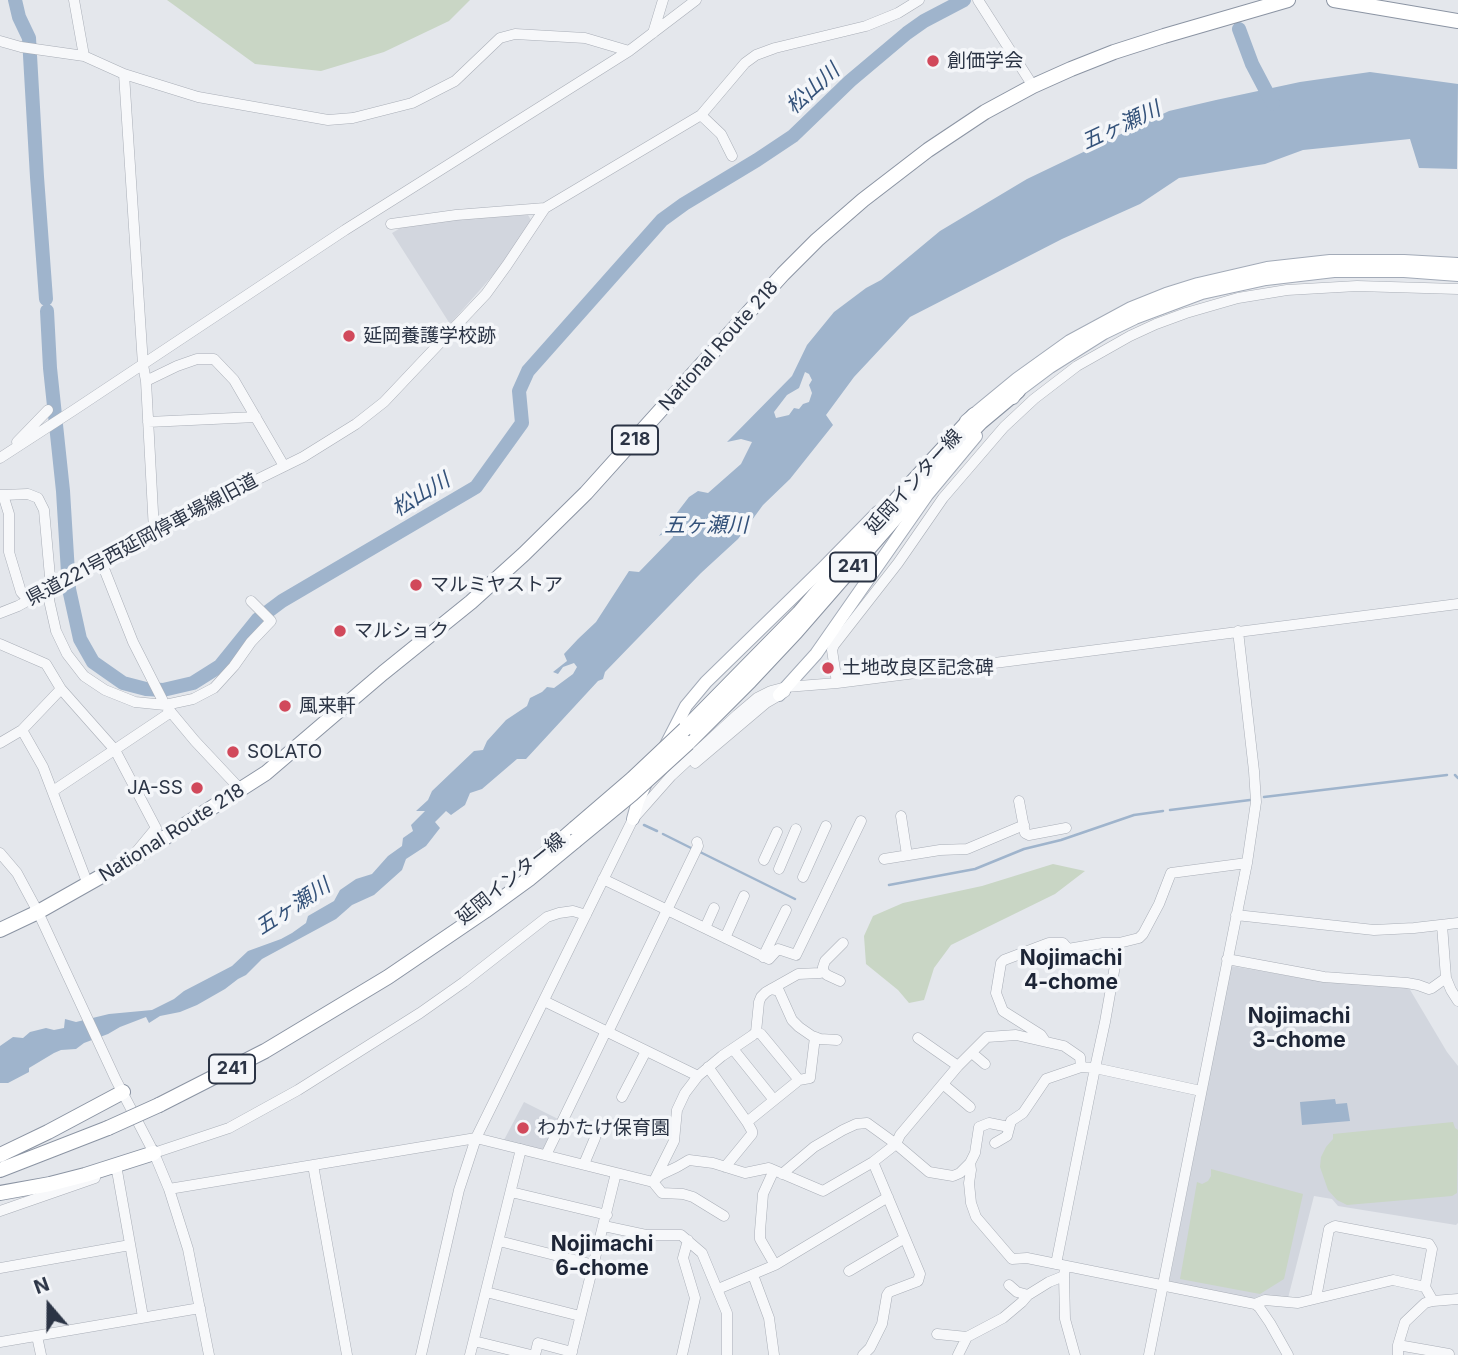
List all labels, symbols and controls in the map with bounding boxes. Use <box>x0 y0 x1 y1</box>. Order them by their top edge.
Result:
place label: 創価学会 <box>947 50 1023 72</box>
marker: 創価学会 <box>925 53 941 69</box>
water label: 松山川 <box>781 59 845 119</box>
water label: 五ヶ瀬川 <box>1078 97 1164 155</box>
street label: National Route 218 <box>655 276 783 416</box>
place label: 延岡養護学校跡 <box>363 325 496 347</box>
marker: 延岡養護学校跡 <box>341 328 357 344</box>
street label: 延岡インター線 <box>861 425 967 539</box>
road number: 218 <box>612 426 658 454</box>
water label: 松山川 <box>388 468 454 522</box>
street label: 県道221号西延岡停車場線旧道 <box>22 469 262 611</box>
water label: 五ヶ瀬川 <box>664 513 748 539</box>
road number: 241 <box>830 552 876 582</box>
place label: マルミヤストア <box>430 574 563 596</box>
marker: マルミヤストア <box>408 577 424 593</box>
place label: マルショク <box>354 620 449 642</box>
marker: マルショク <box>332 623 348 639</box>
place label: 土地改良区記念碑 <box>842 657 994 679</box>
marker: 土地改良区記念碑 <box>820 660 836 676</box>
place label: 風来軒 <box>299 695 356 717</box>
marker: 風来軒 <box>277 698 293 714</box>
place label: SOLATO <box>247 741 322 763</box>
marker: SOLATO <box>225 744 241 760</box>
place label: JA-SS <box>127 777 183 799</box>
street label: National Route 218 <box>95 779 249 887</box>
marker: JA-SS <box>189 780 205 796</box>
street label: 延岡インター線 <box>452 828 570 930</box>
water label: 五ヶ瀬川 <box>251 874 335 940</box>
district label: Nojimachi 4-chome <box>1020 946 1122 996</box>
district label: Nojimachi 3-chome <box>1248 1004 1350 1054</box>
road number: 241 <box>209 1054 255 1084</box>
place label: わかたけ保育園 <box>537 1117 670 1139</box>
marker: わかたけ保育園 <box>515 1120 531 1136</box>
district label: Nojimachi 6-chome <box>551 1232 653 1282</box>
north arrow <box>14 1271 84 1341</box>
text: N <box>31 1273 52 1299</box>

